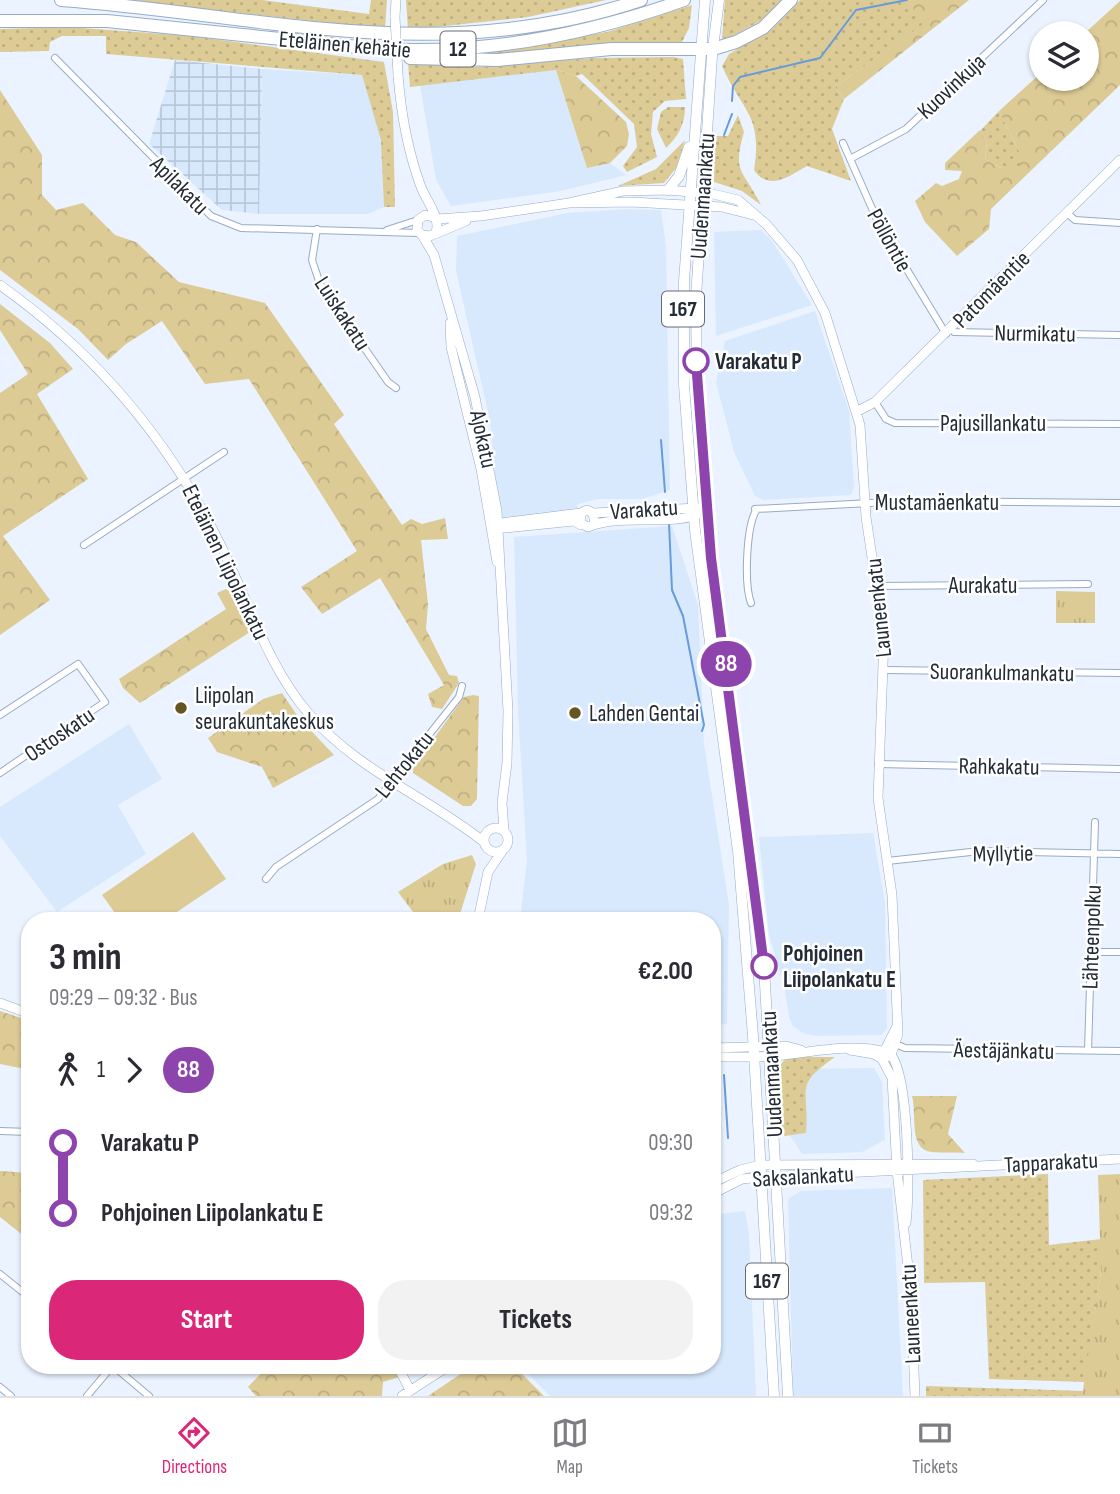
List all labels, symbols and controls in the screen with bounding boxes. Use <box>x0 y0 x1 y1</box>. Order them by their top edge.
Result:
map controls <box>1029 21 1099 91</box>
button: layers <box>1029 21 1099 91</box>
street label: Eteläinen kehätie <box>278 25 412 65</box>
road number: 12 <box>440 32 476 66</box>
street label: Kuovinkuja <box>912 48 992 125</box>
street label: Uudenmaankatu <box>685 132 721 260</box>
street label: Apilakatu <box>143 150 214 221</box>
street label: Pöllöntie <box>860 204 918 277</box>
street label: Patomäentie <box>947 245 1036 334</box>
street label: Luiskakatu <box>308 271 376 356</box>
road number: 167 <box>662 292 704 326</box>
street label: Nurmikatu <box>994 319 1076 349</box>
marker: Varakatu P <box>683 348 709 374</box>
place label: Varakatu P <box>715 348 802 376</box>
street label: Ajokatu <box>463 407 503 471</box>
street label: Pajusillankatu <box>940 410 1046 438</box>
street label: Eteläinen Liipolankatu <box>175 480 275 645</box>
street label: Mustamäenkatu <box>875 489 999 517</box>
street label: Varakatu <box>609 494 679 526</box>
street label: Launeenkatu <box>860 557 898 659</box>
street label: Aurakatu <box>948 572 1017 600</box>
line badge: 88 <box>694 641 758 687</box>
text: 88 <box>715 649 737 678</box>
street label: Suorankulmankatu <box>930 658 1074 688</box>
place label: Liipolan seurakuntakeskus <box>195 682 334 736</box>
marker: Liipolan seurakuntakeskus <box>173 700 189 716</box>
place label: Lahden Gentai <box>589 700 699 728</box>
street label: Ostoskatu <box>19 701 100 768</box>
marker: Lahden Gentai <box>567 705 583 721</box>
street label: Lehtokatu <box>369 725 440 804</box>
street label: Rahkakatu <box>958 752 1040 782</box>
street label: Myllytie <box>972 839 1034 869</box>
street label: Lähteenpolku <box>1076 884 1108 990</box>
text: 3 min <box>49 935 122 980</box>
place label: Pohjoinen Liipolankatu E <box>783 940 896 994</box>
marker: Pohjoinen Liipolankatu E <box>751 953 777 979</box>
text: €2.00 <box>638 956 693 987</box>
text: 09:29 – 09:32 · Bus <box>49 984 198 1012</box>
street label: Uudenmaankatu <box>755 1010 789 1138</box>
street label: Äestäjänkatu <box>952 1036 1054 1066</box>
icon: walk <box>49 1051 87 1089</box>
icon: forward <box>115 1051 153 1089</box>
text: 88 <box>177 1055 200 1084</box>
text: 1 <box>97 1056 105 1084</box>
text: Varakatu P <box>101 1128 199 1159</box>
text: 09:30 <box>648 1129 693 1157</box>
street label: Tapparakatu <box>1003 1147 1099 1179</box>
street label: Saksalankatu <box>752 1160 854 1194</box>
text: Pohjoinen Liipolankatu E <box>101 1198 323 1229</box>
text: 09:32 <box>649 1199 693 1227</box>
road number: 167 <box>746 1264 788 1298</box>
street label: Launeenkatu <box>894 1264 928 1364</box>
button: Start <box>49 1280 364 1360</box>
button: Tickets <box>378 1280 693 1360</box>
tab: Directions <box>162 1414 227 1479</box>
tab: Map <box>551 1414 589 1479</box>
tab: Tickets <box>912 1414 958 1479</box>

